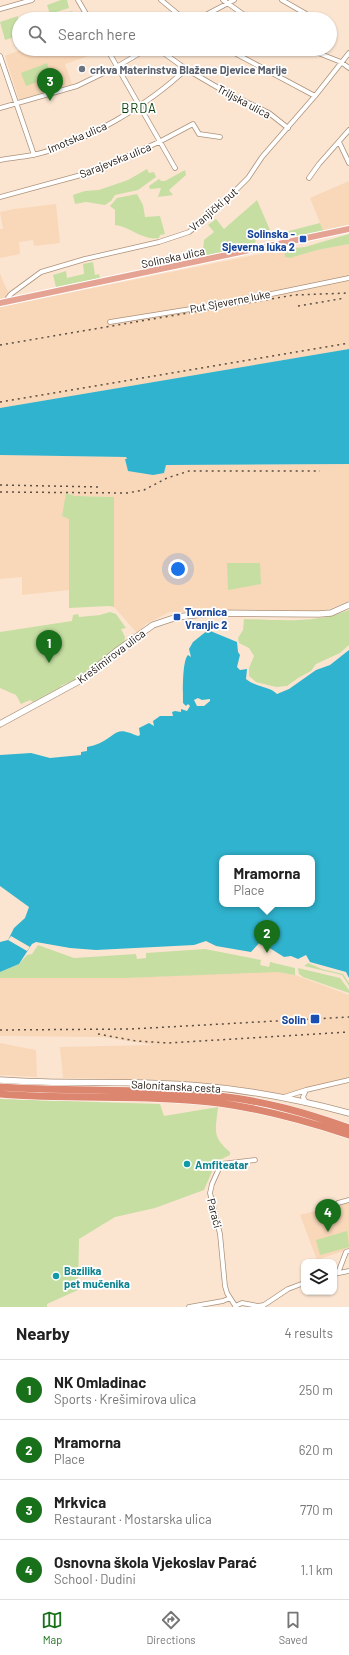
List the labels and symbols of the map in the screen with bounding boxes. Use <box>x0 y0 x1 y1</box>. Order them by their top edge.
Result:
place label: crkva Materinstva Blažene Djevice Marije <box>90 63 287 76</box>
marker: crkva Materinstva Blažene Djevice Marije <box>77 64 87 74</box>
pin: 3 <box>37 68 63 101</box>
street label: Triljska ulica <box>215 81 273 121</box>
district label: BRDA <box>121 100 157 116</box>
street label: Imotska ulica <box>46 119 108 155</box>
street label: Sarajevska ulica <box>77 140 153 180</box>
street label: Vranjički put <box>186 185 240 233</box>
place label: Solinska - Sjeverna luka 2 <box>222 227 296 253</box>
marker: Solinska - Sjeverna luka 2 <box>298 234 308 244</box>
street label: Solinska ulica <box>140 244 206 270</box>
street label: Put Sjeverne luke <box>189 287 272 315</box>
your location <box>168 559 188 579</box>
place label: Tvornica Vranjic 2 <box>185 605 228 631</box>
marker: Tvornica Vranjic 2 <box>172 612 182 622</box>
street label: Krešimirova ulica <box>74 626 148 686</box>
pin: 1 <box>36 630 62 663</box>
pin: 2 <box>254 920 280 953</box>
place label: Solin <box>282 1013 306 1026</box>
marker: Solin <box>309 1013 321 1025</box>
street label: Salonitanska cesta <box>131 1077 221 1095</box>
place label: Amfiteatar <box>195 1158 249 1171</box>
marker: Amfiteatar <box>182 1159 192 1169</box>
street label: Parači <box>205 1197 225 1229</box>
pin: 4 <box>315 1199 341 1232</box>
place label: Bazilika pet mučenika <box>64 1264 130 1290</box>
marker: Bazilika pet mučenika <box>51 1271 61 1281</box>

